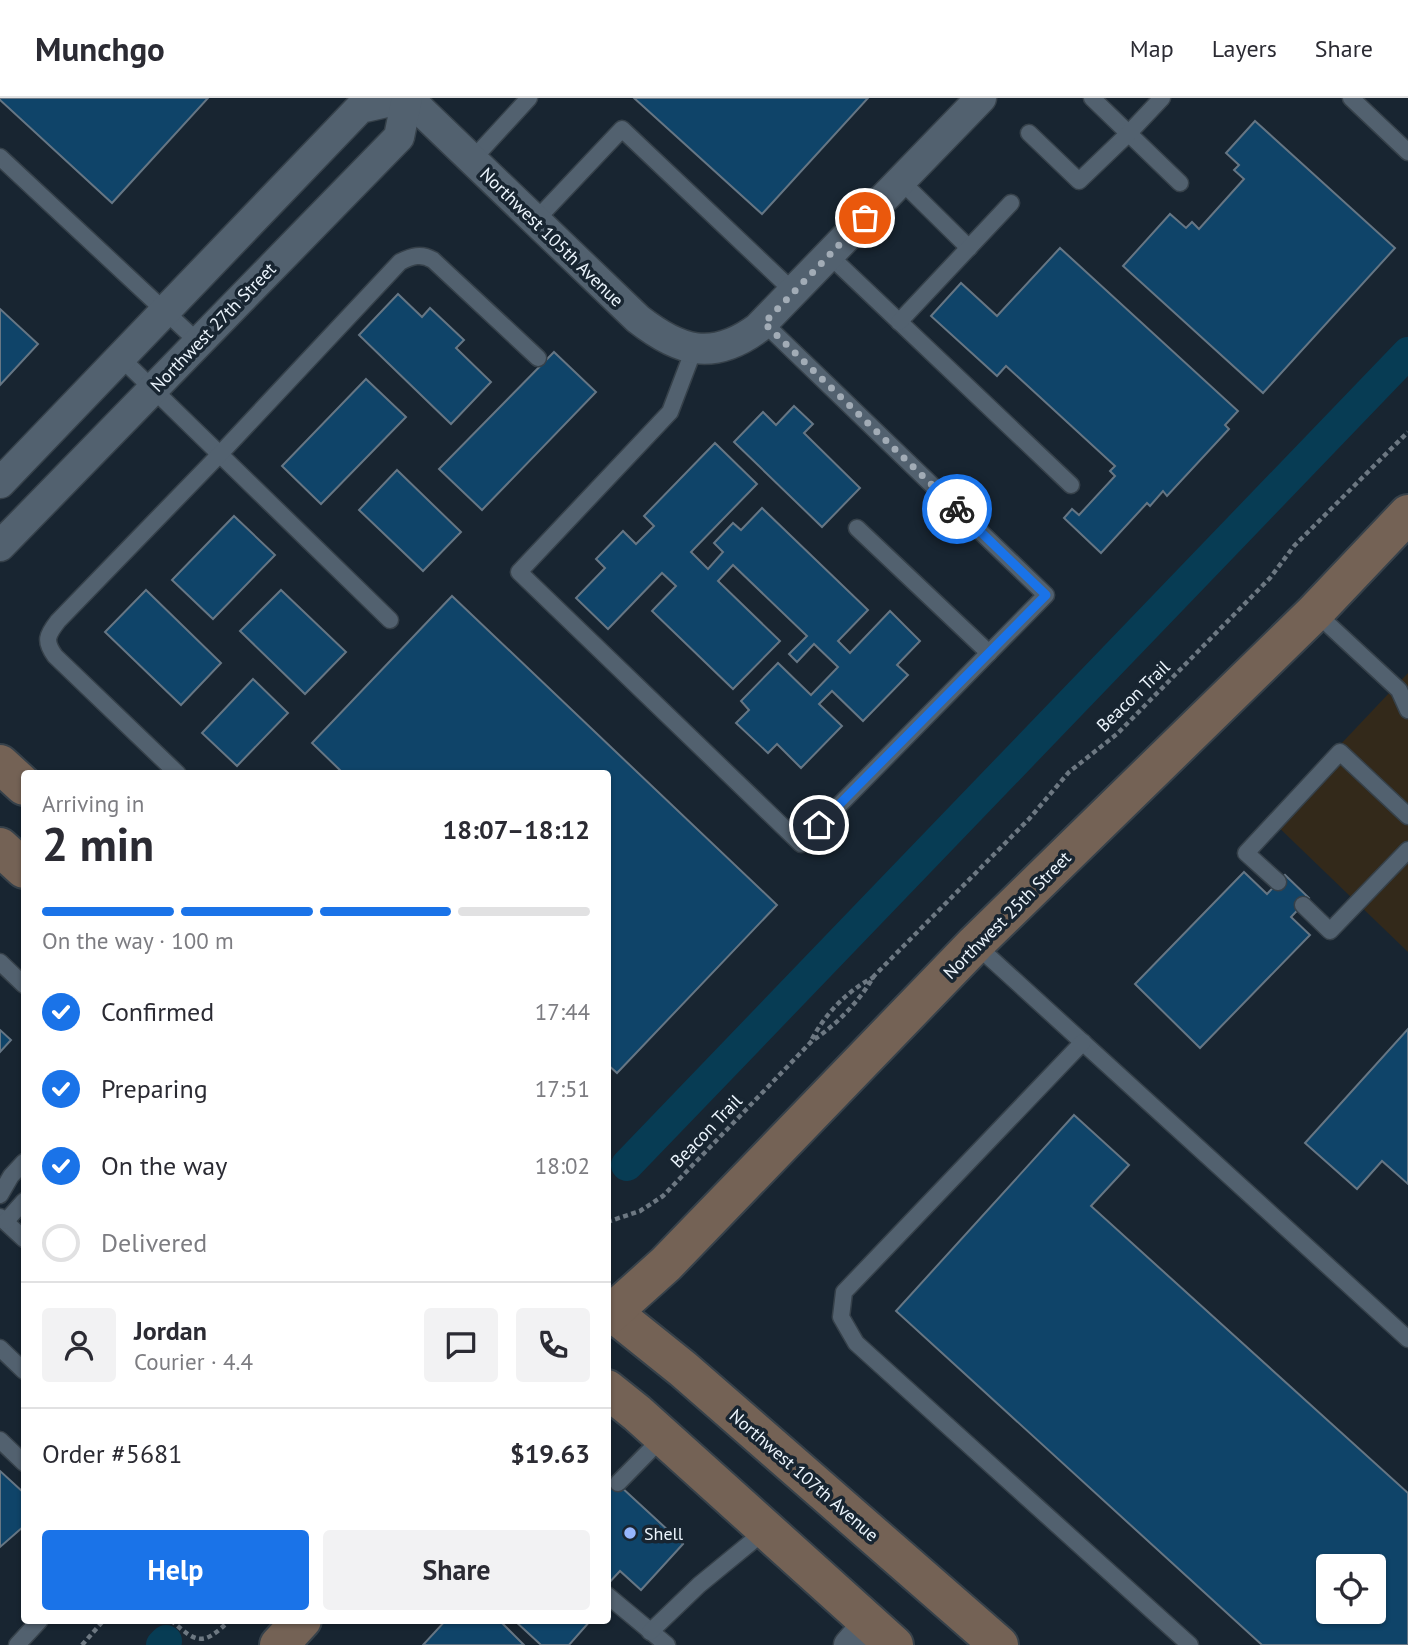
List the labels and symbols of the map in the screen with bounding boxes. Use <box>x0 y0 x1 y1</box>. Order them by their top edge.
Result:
street label: Northwest 105th Avenue <box>475 162 629 312</box>
pin <box>835 188 895 248</box>
street label: Northwest 27th Street <box>145 258 281 396</box>
courier <box>922 474 992 544</box>
street label: Beacon Trail <box>1091 655 1175 737</box>
pin <box>789 795 849 855</box>
street label: Northwest 25th Street <box>938 846 1076 984</box>
street label: Beacon Trail <box>665 1089 747 1173</box>
street label: Northwest 107th Avenue <box>725 1404 883 1546</box>
place label: Shell <box>644 1522 684 1545</box>
marker: Shell <box>622 1525 638 1541</box>

